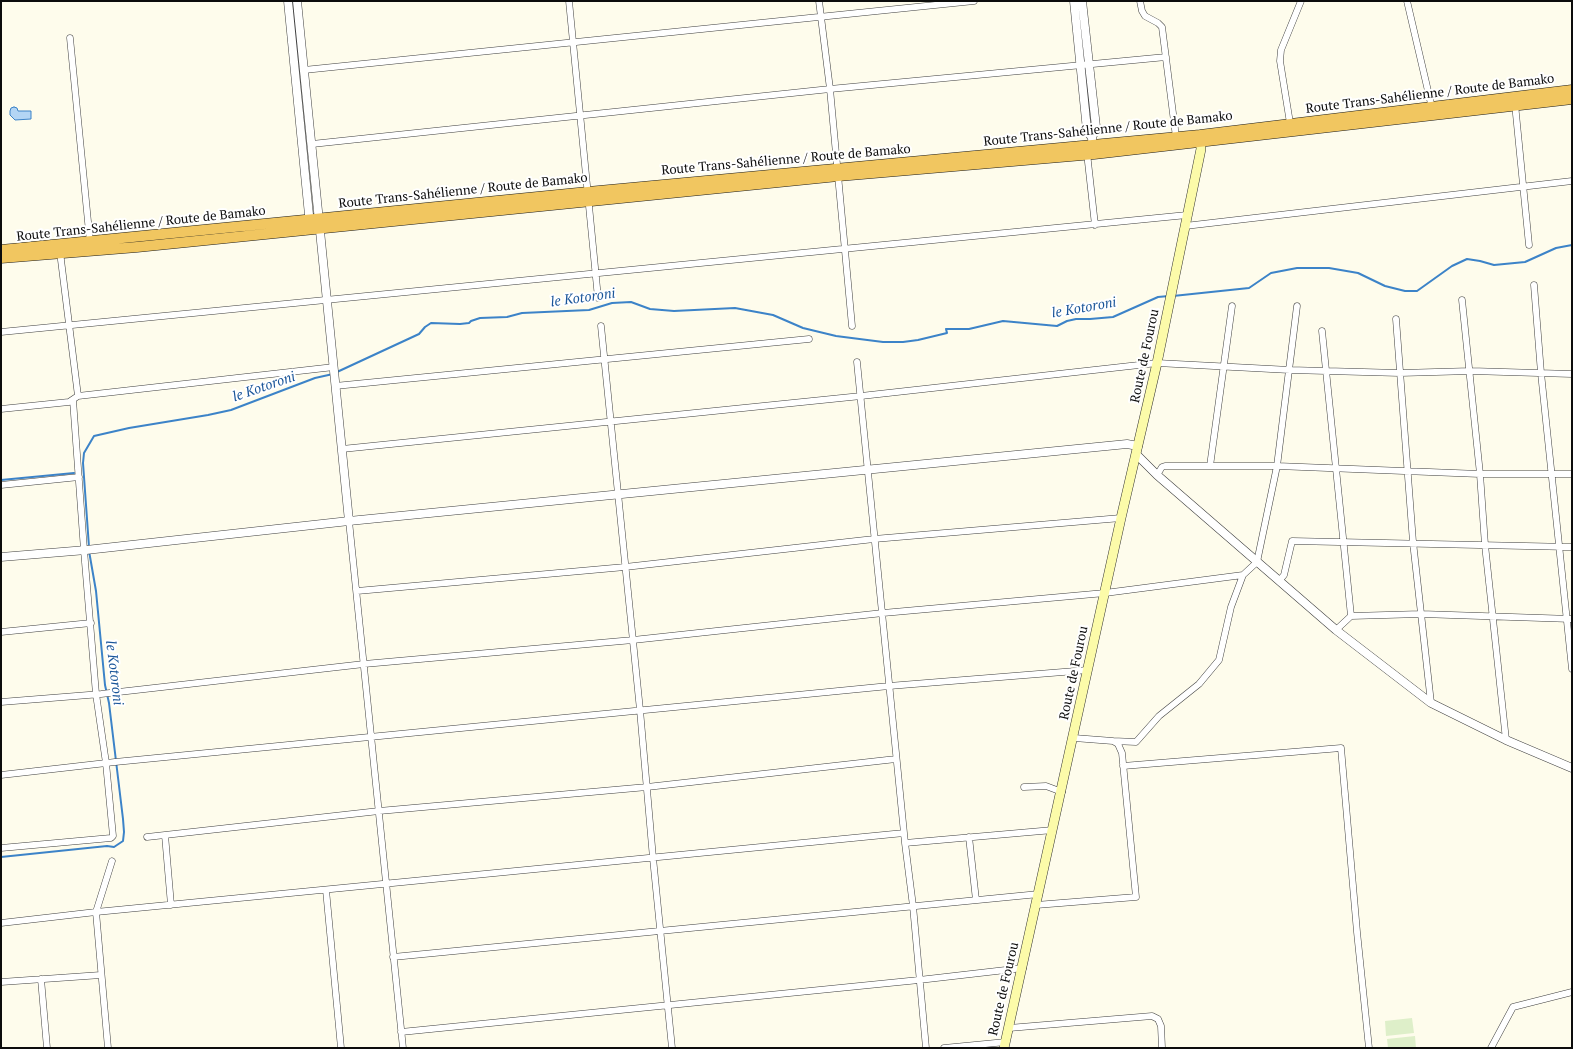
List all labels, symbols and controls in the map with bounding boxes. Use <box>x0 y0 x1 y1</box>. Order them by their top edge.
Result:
street label: Route Trans-Sahélienne / Route de Bamako <box>1305 71 1555 117</box>
street label: Route Trans-Sahélienne / Route de Bamako <box>983 108 1233 150</box>
street label: Route Trans-Sahélienne / Route de Bamako <box>661 141 911 179</box>
street label: Route Trans-Sahélienne / Route de Bamako <box>338 170 588 212</box>
street label: Route Trans-Sahélienne / Route de Bamako <box>16 203 266 245</box>
water label: le Kotoroni <box>549 285 617 311</box>
water label: le Kotoroni <box>1050 294 1118 322</box>
street label: Route de Fourou <box>1127 308 1163 404</box>
water label: le Kotoroni <box>230 368 298 406</box>
street label: Route de Fourou <box>1056 625 1092 721</box>
water label: le Kotoroni <box>102 640 126 706</box>
street label: Route de Fourou <box>986 941 1022 1037</box>

